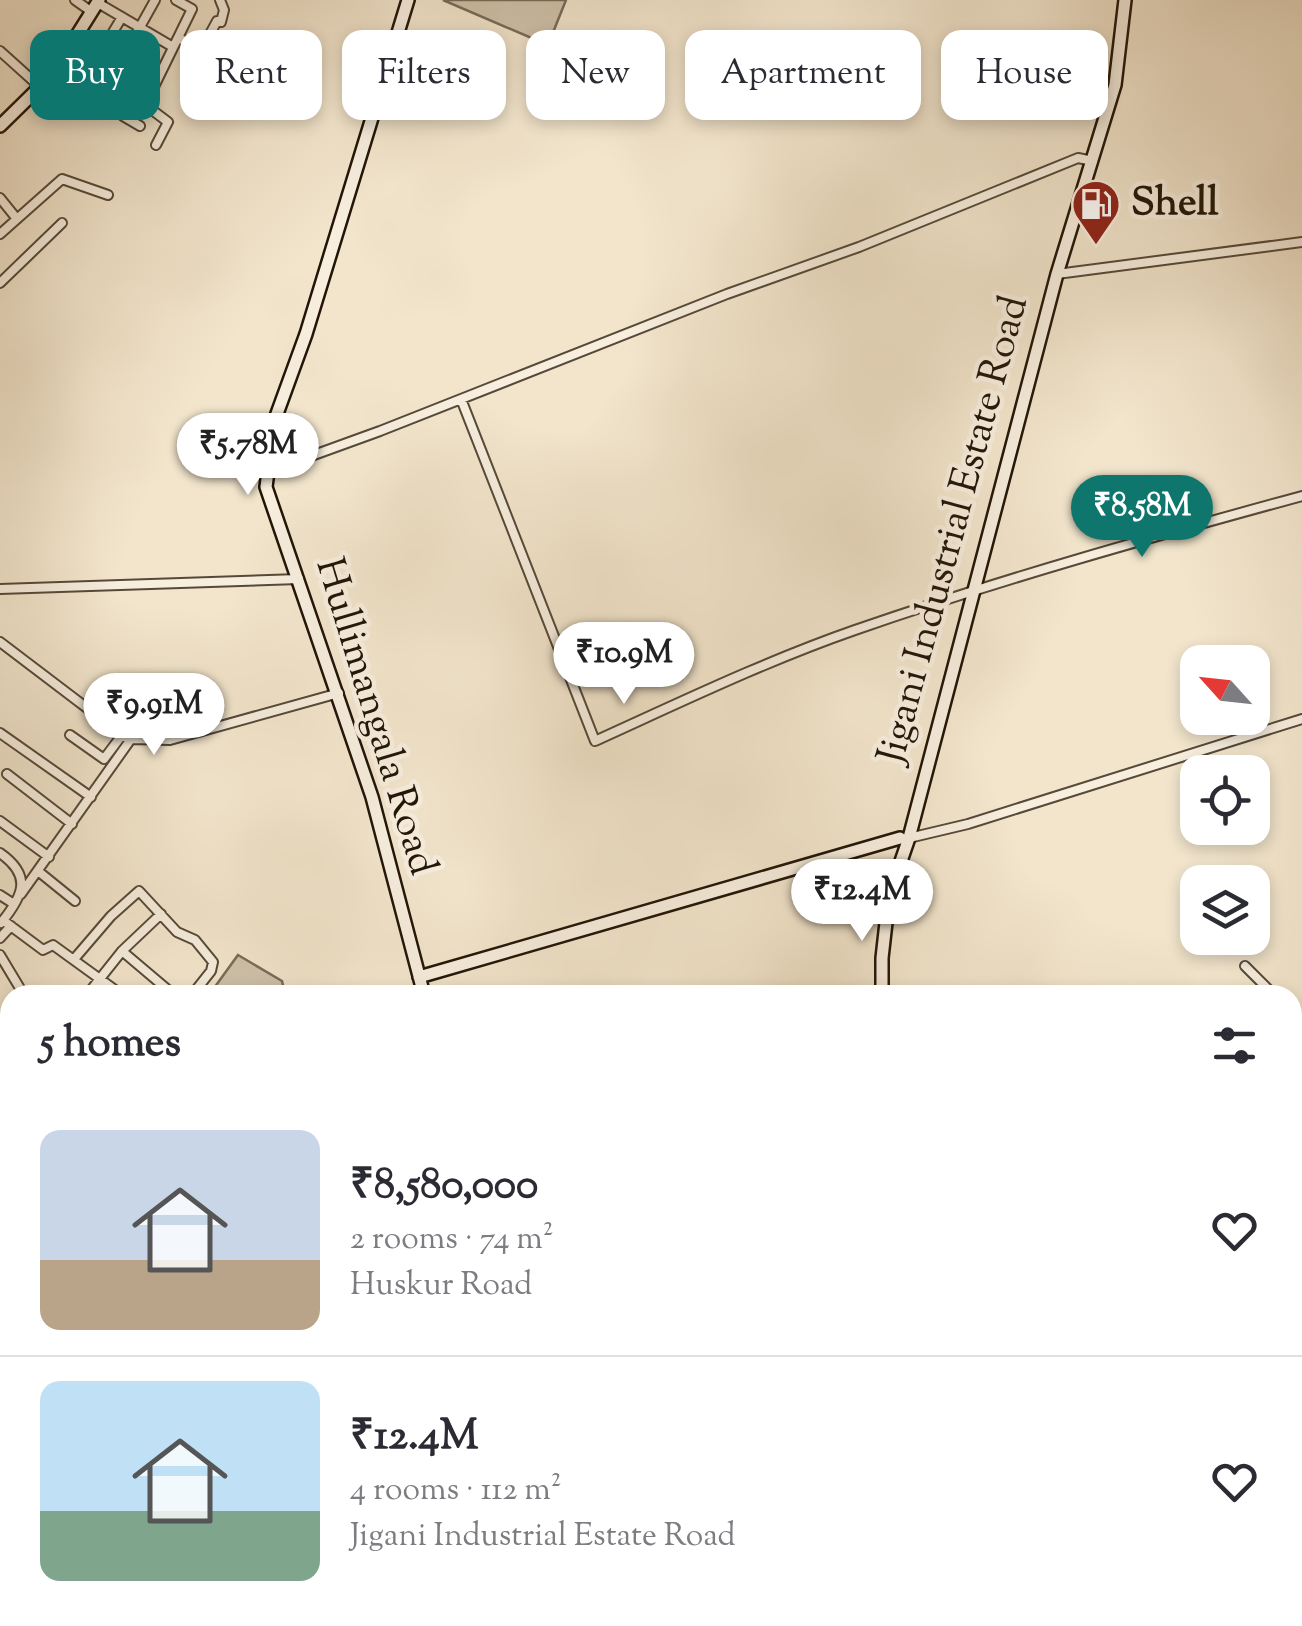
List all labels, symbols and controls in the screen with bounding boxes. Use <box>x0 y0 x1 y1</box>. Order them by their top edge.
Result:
chip: Buy <box>30 30 160 120</box>
chip: Rent <box>180 30 322 120</box>
chip: Filters <box>342 30 506 120</box>
chip: New <box>526 30 665 120</box>
chip: Apartment <box>685 30 921 120</box>
chip: House <box>941 30 1108 120</box>
place label: Shell <box>1131 176 1220 233</box>
fuel station icon: Shell <box>1070 178 1122 246</box>
street label: Jigani Industrial Estate Road <box>865 290 1045 772</box>
pin: ₹5.78M <box>167 413 329 498</box>
text: ₹5.78M <box>199 422 297 468</box>
pin: ₹8.58M <box>1061 475 1223 560</box>
text: ₹8.58M <box>1093 484 1191 530</box>
street label: Hullimangala Road <box>299 551 449 883</box>
pin: ₹10.9M <box>543 622 705 707</box>
text: ₹10.9M <box>575 631 673 677</box>
north arrow <box>1180 645 1270 735</box>
map controls <box>1180 645 1270 955</box>
pin: ₹9.91M <box>73 673 235 758</box>
text: ₹9.91M <box>105 682 203 728</box>
button: locate <box>1180 755 1270 845</box>
pin: ₹12.4M <box>781 859 943 944</box>
button: layers <box>1180 865 1270 955</box>
text: ₹12.4M <box>813 868 911 914</box>
text: 5 homes <box>40 1015 181 1075</box>
icon: filters <box>1207 1018 1262 1073</box>
text: ₹8,580,000 <box>350 1157 538 1217</box>
icon: home <box>120 1170 240 1290</box>
icon: heart <box>1207 1203 1262 1258</box>
text: 2 rooms · 74 m² <box>350 1217 554 1263</box>
text: Huskur Road <box>350 1263 532 1309</box>
text: ₹12.4M <box>350 1408 478 1468</box>
icon: home <box>120 1421 240 1541</box>
icon: heart <box>1207 1454 1262 1509</box>
text: 4 rooms · 112 m² <box>350 1468 562 1514</box>
text: Jigani Industrial Estate Road <box>350 1514 736 1560</box>

